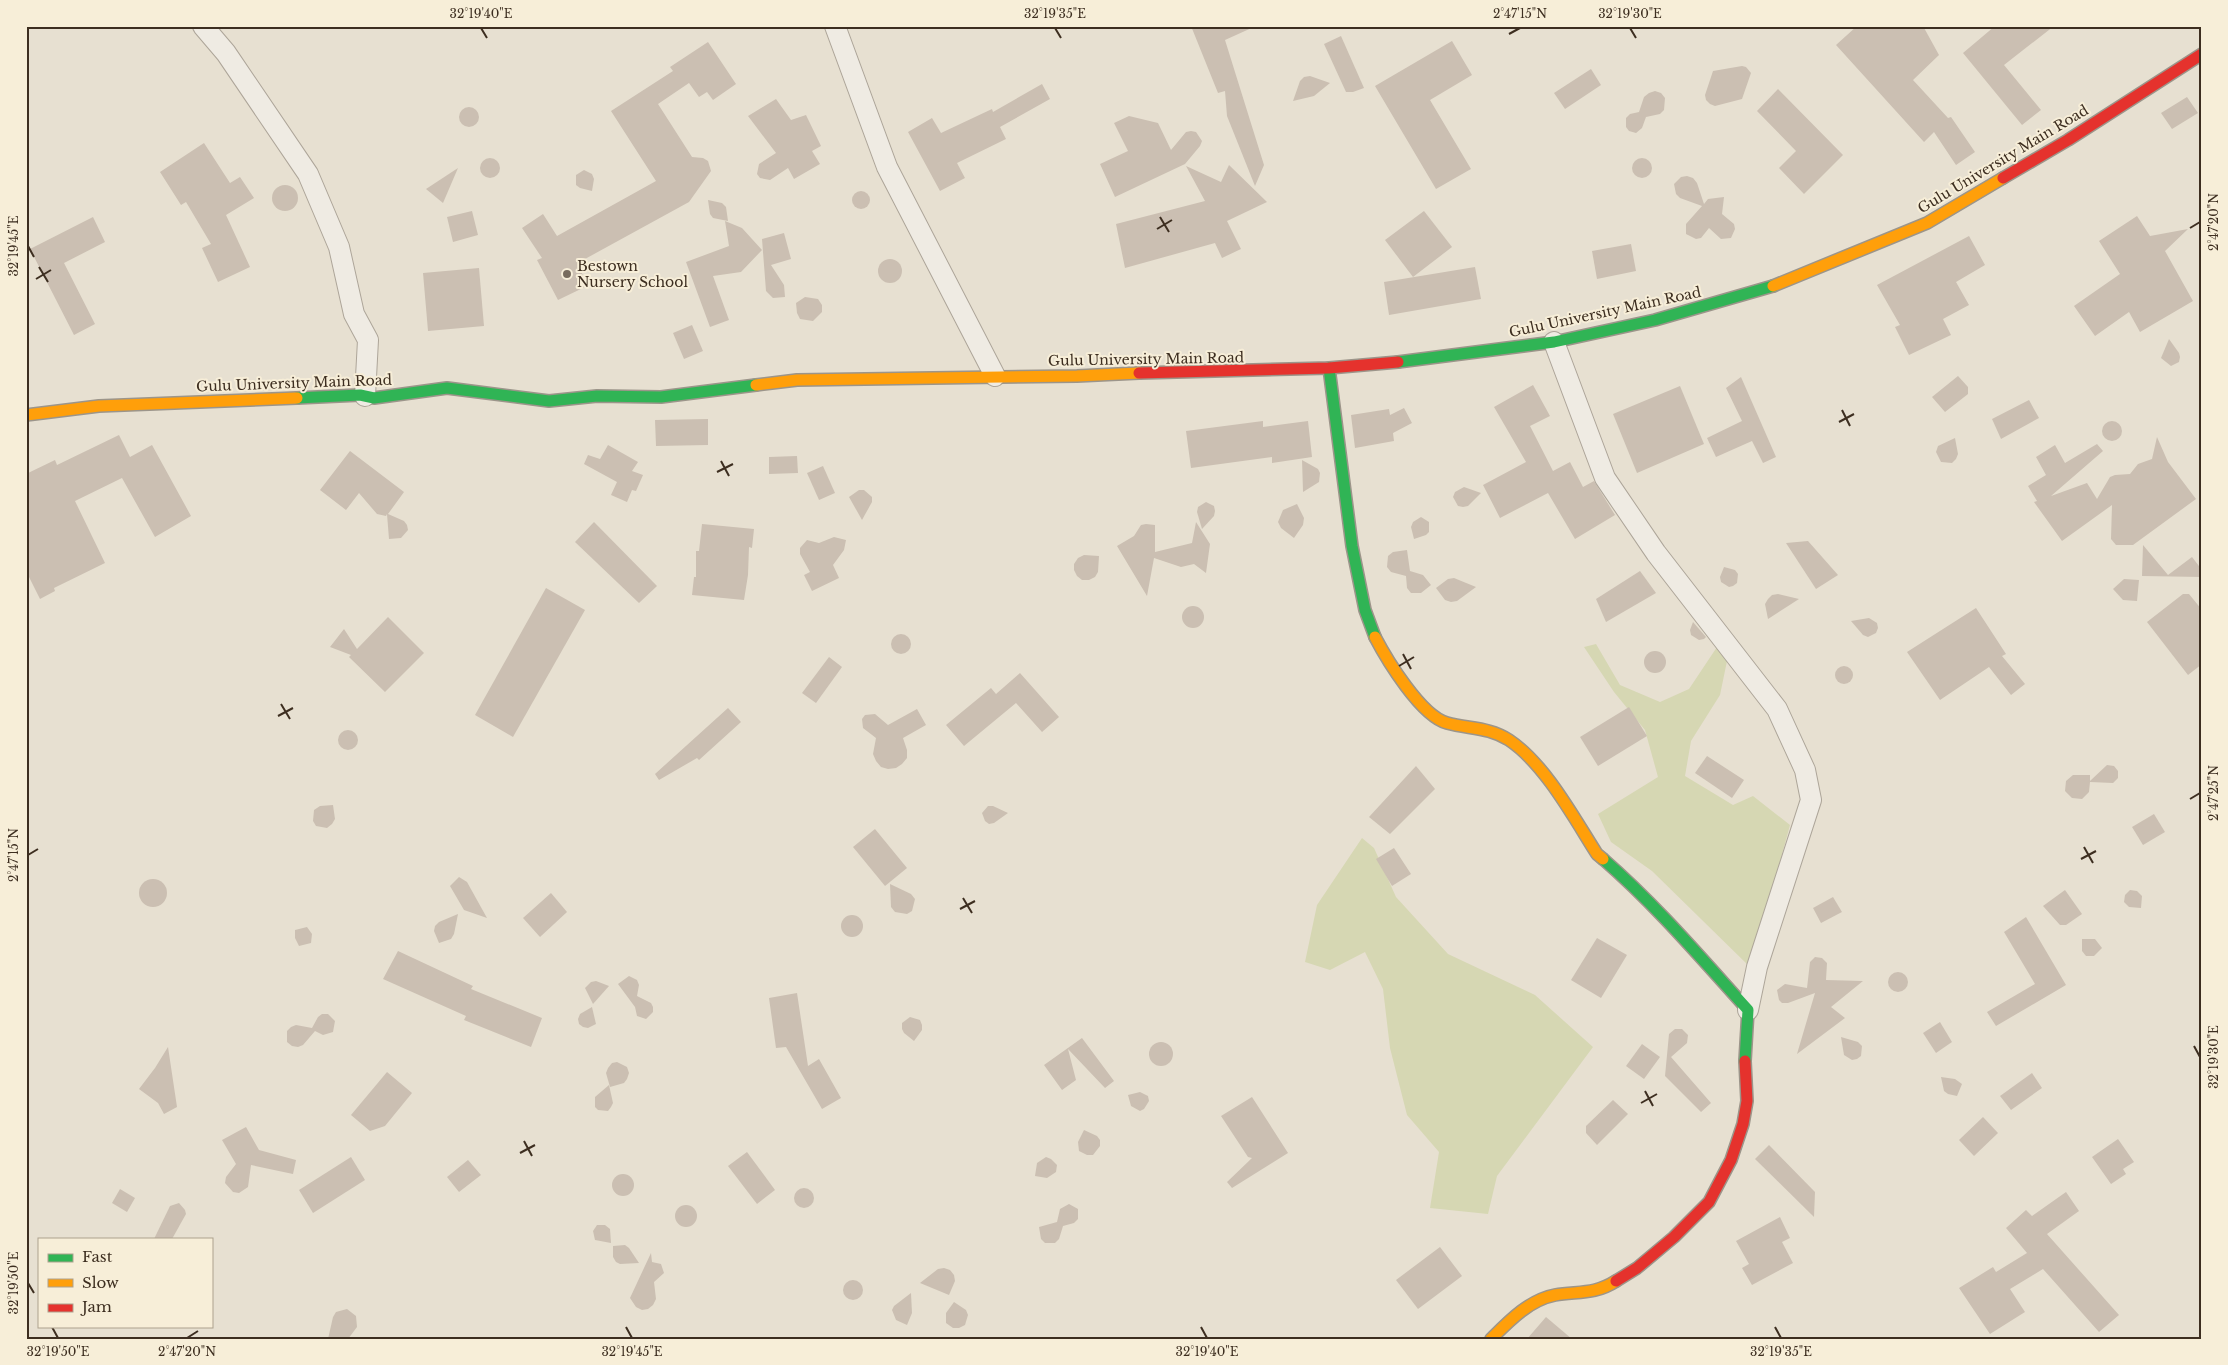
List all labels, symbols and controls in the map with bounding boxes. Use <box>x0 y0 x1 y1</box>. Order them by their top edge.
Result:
text: 32°19'40"E <box>450 6 513 21</box>
text: 32°19'35"E <box>1024 6 1086 21</box>
text: 2°47'15"N <box>1493 6 1547 21</box>
text: 32°19'30"E <box>1598 6 1662 21</box>
street label: Gulu University Main Road <box>1914 101 2092 217</box>
text: 2°47'20"N <box>2206 193 2221 251</box>
text: 32°19'45"E <box>6 215 21 277</box>
place label: Bestown Nursery School <box>577 257 688 291</box>
marker: Bestown Nursery School <box>561 268 573 280</box>
street label: Gulu University Main Road <box>1507 283 1703 341</box>
street label: Gulu University Main Road <box>1048 348 1245 370</box>
street label: Gulu University Main Road <box>196 371 393 395</box>
text: 2°47'25"N <box>2206 765 2221 821</box>
text: 2°47'15"N <box>6 828 21 882</box>
text: 32°19'30"E <box>2206 1025 2221 1089</box>
legend <box>38 1238 212 1328</box>
text: Fast <box>82 1247 113 1266</box>
text: 32°19'50"E <box>6 1251 21 1314</box>
text: Slow <box>82 1273 119 1292</box>
text: Jam <box>80 1297 112 1316</box>
text: 32°19'50"E <box>27 1344 90 1359</box>
text: 2°47'20"N <box>158 1344 216 1359</box>
text: 32°19'45"E <box>601 1344 663 1359</box>
text: 32°19'40"E <box>1176 1344 1239 1359</box>
text: 32°19'35"E <box>1750 1344 1812 1359</box>

